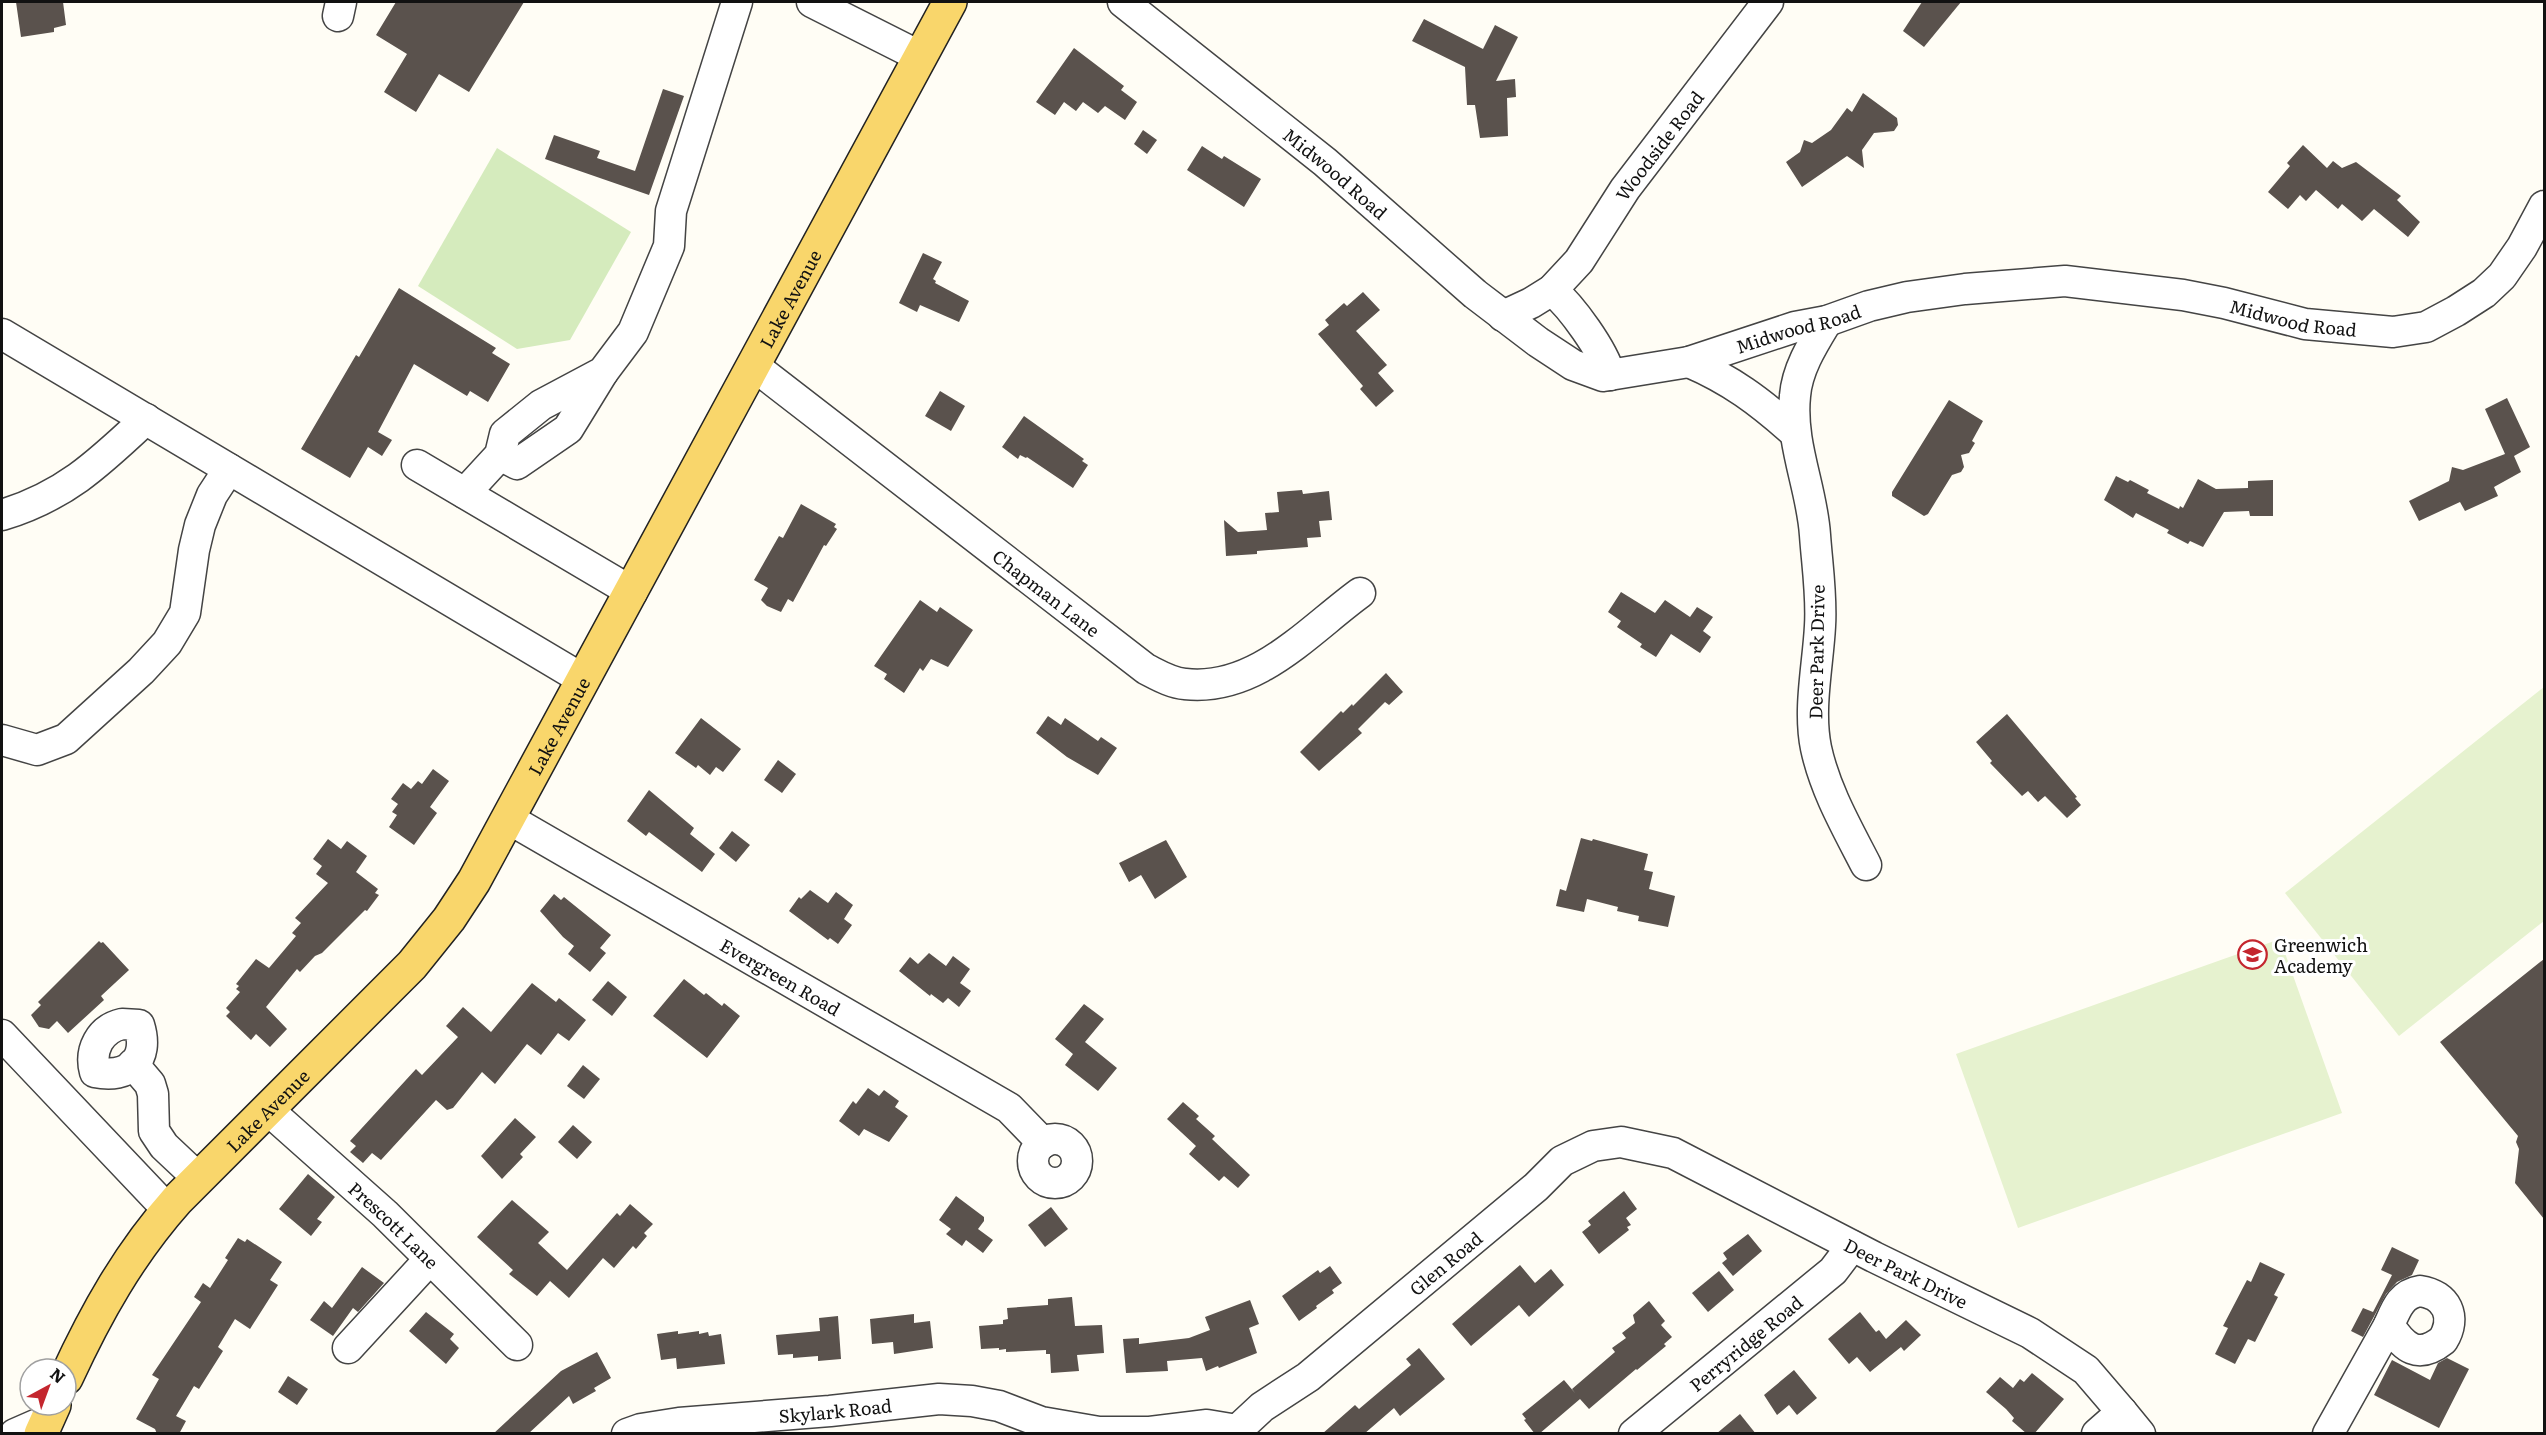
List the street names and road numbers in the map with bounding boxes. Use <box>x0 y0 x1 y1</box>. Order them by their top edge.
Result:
street label: Woodside Road <box>1608 84 1709 205</box>
street label: Midwood Road <box>1278 121 1394 225</box>
street label: Lake Avenue <box>752 244 827 352</box>
street label: Midwood Road <box>2227 292 2358 342</box>
street label: Midwood Road <box>1732 297 1864 359</box>
street label: Chapman Lane <box>987 542 1106 643</box>
street label: Deer Park Drive <box>1801 584 1831 720</box>
street label: Lake Avenue <box>520 672 596 780</box>
street label: Evergreen Road <box>716 931 846 1022</box>
street label: Lake Avenue <box>219 1062 315 1158</box>
street label: Prescott Lane <box>343 1175 446 1274</box>
street label: Glen Road <box>1403 1224 1487 1301</box>
street label: Deer Park Drive <box>1840 1230 1973 1314</box>
street label: Perryridge Road <box>1683 1288 1808 1397</box>
street label: Skylark Road <box>778 1391 893 1429</box>

